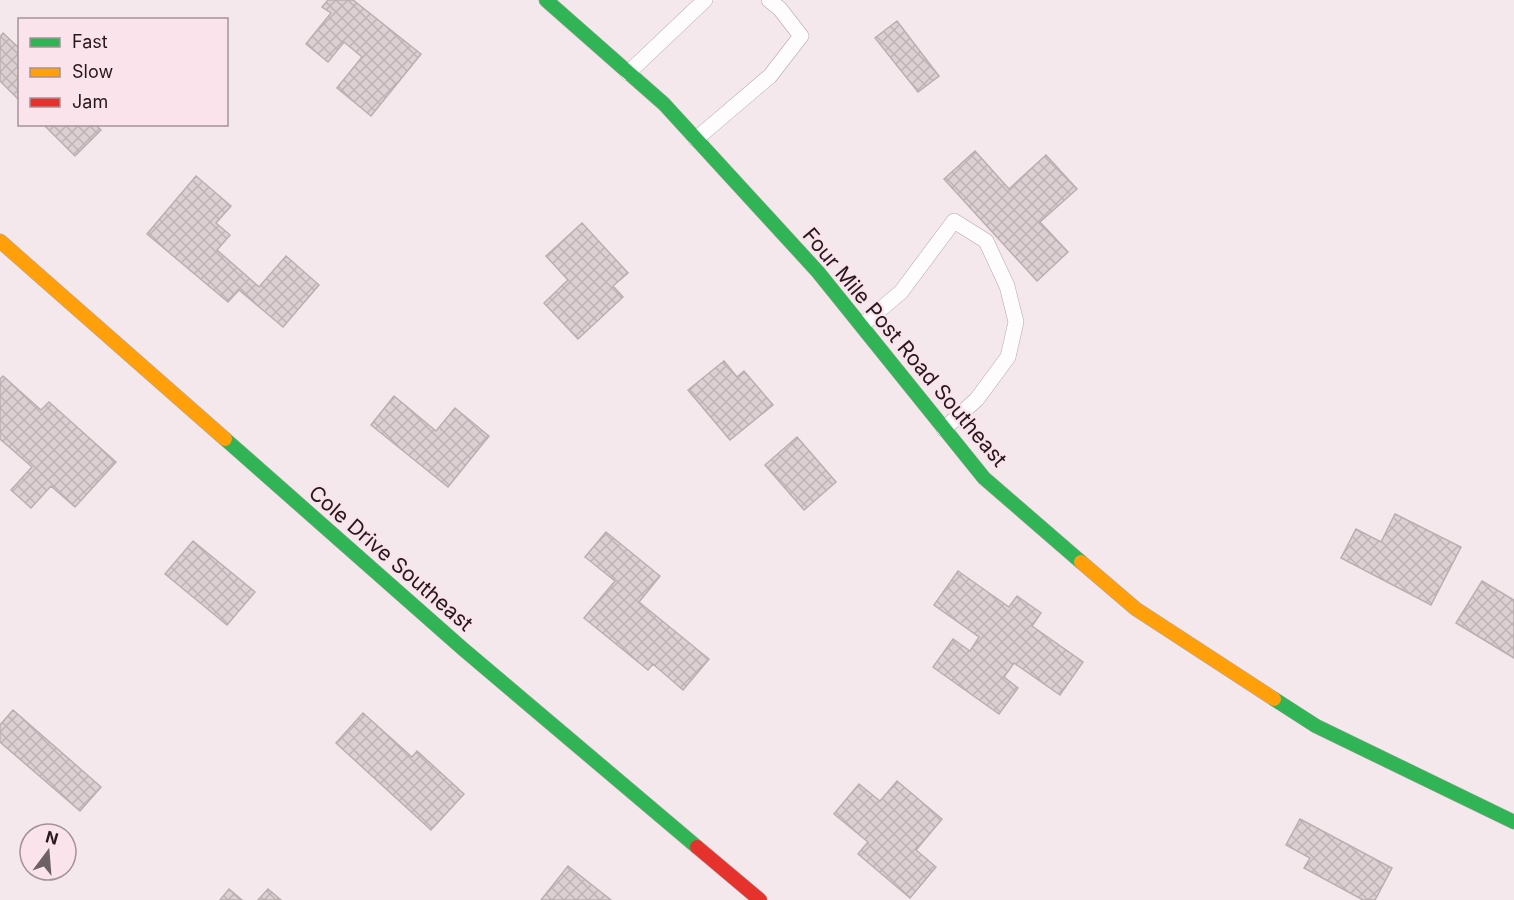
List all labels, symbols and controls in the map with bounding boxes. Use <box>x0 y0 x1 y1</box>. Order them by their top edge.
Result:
legend <box>18 18 228 126</box>
text: Fast <box>72 31 108 52</box>
text: Slow <box>72 61 113 82</box>
text: Jam <box>72 91 108 112</box>
street label: Four Mile Post Road Southeast <box>798 223 1012 472</box>
street label: Cole Drive Southeast <box>304 480 478 636</box>
north arrow <box>18 822 78 882</box>
text: N <box>44 826 61 849</box>

